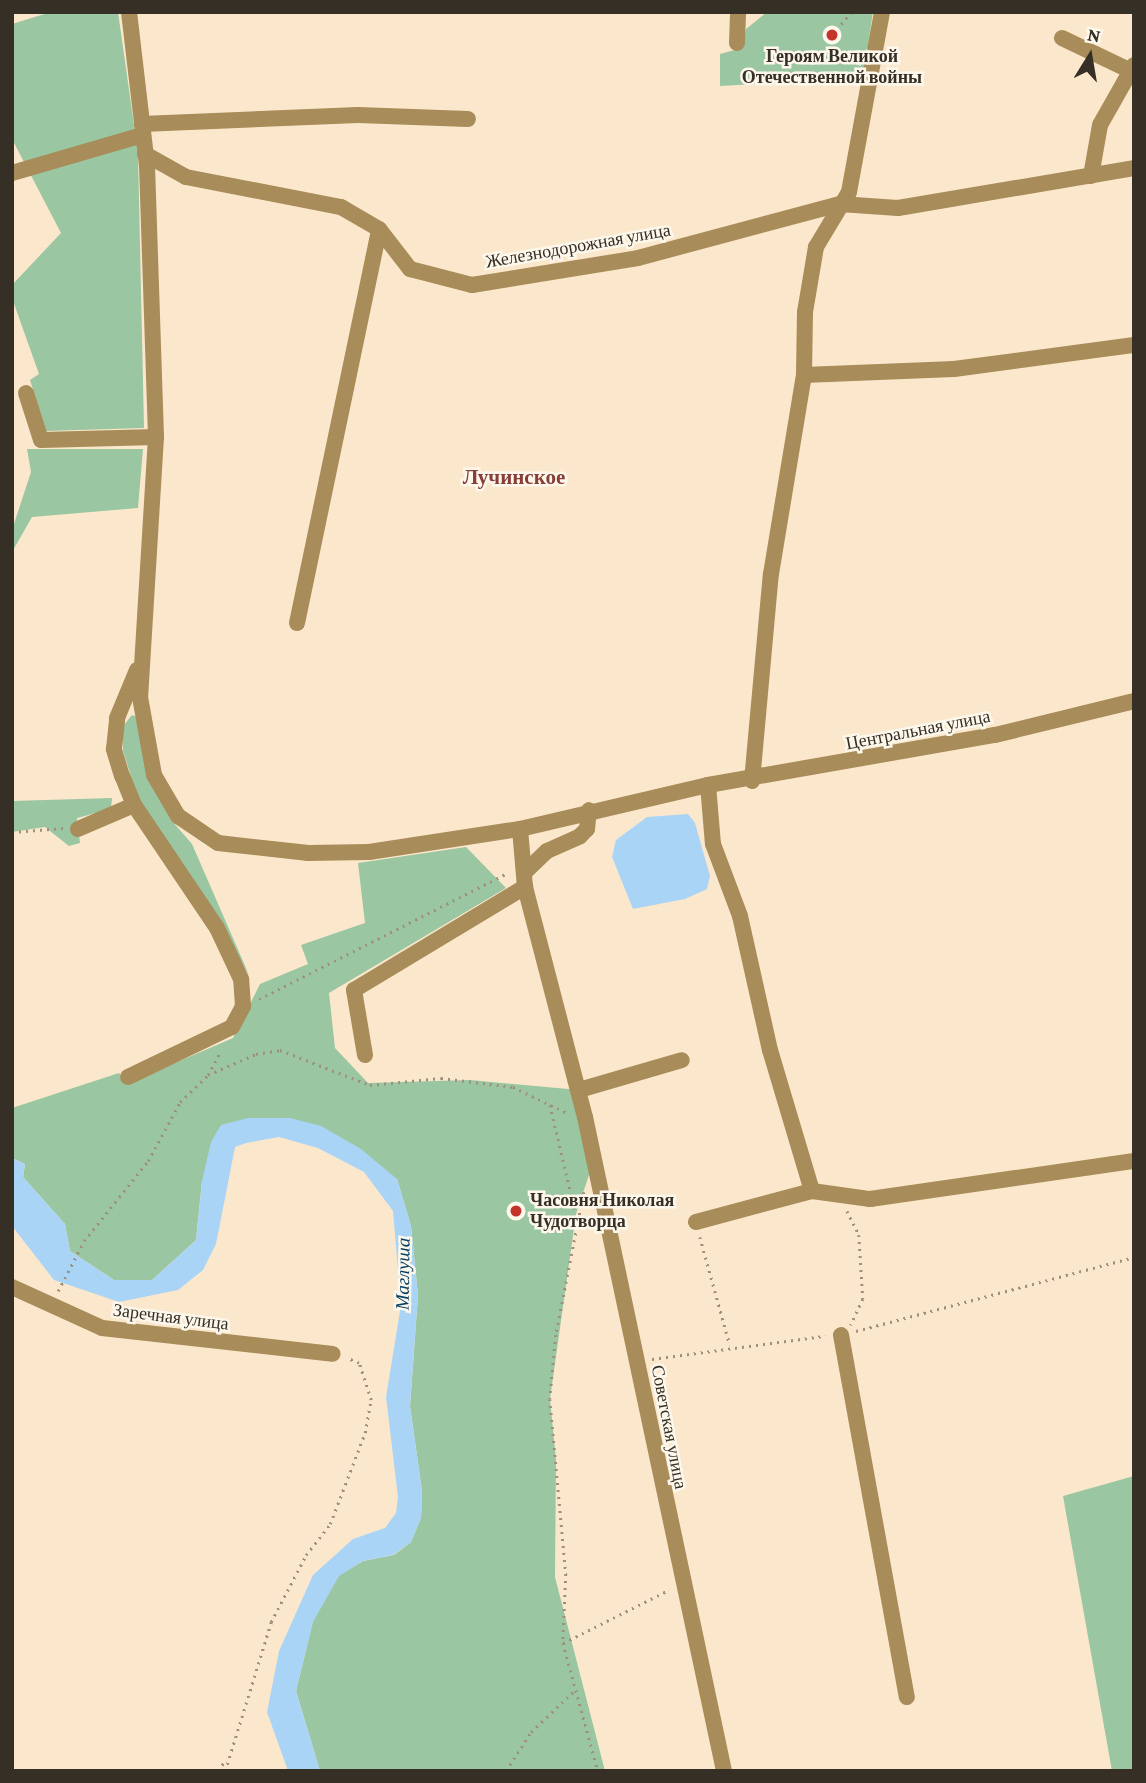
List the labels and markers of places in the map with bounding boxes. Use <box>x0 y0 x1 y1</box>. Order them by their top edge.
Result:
marker: Героям Великой Отечественной войны <box>824 27 840 43</box>
place label: Героям Великой Отечественной войны <box>742 46 922 88</box>
place label: Часовня Николая Чудотворца <box>530 1190 674 1232</box>
marker: Часовня Николая Чудотворца <box>508 1203 524 1219</box>

